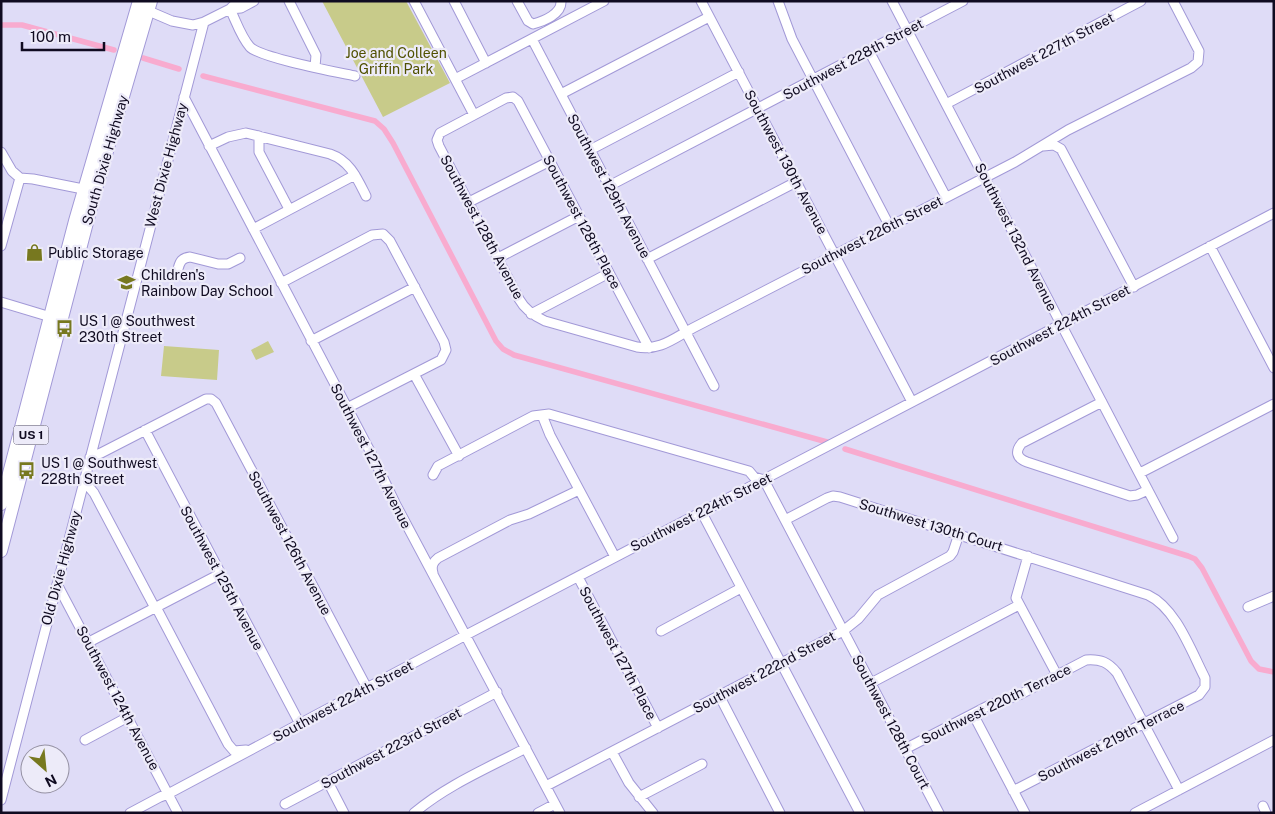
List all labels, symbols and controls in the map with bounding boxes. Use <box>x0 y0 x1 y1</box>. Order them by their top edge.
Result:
street label: Southwest 227th Street <box>971 9 1117 97</box>
street label: Southwest 228th Street <box>780 15 926 103</box>
scale bar <box>22 20 105 52</box>
text: 100 m <box>30 28 71 45</box>
park label: Joe and Colleen Griffin Park <box>345 45 447 77</box>
street label: Southwest 130th Avenue <box>741 87 831 237</box>
street label: South Dixie Highway <box>79 93 131 227</box>
street label: West Dixie Highway <box>142 100 191 229</box>
street label: Southwest 129th Avenue <box>564 111 654 261</box>
street label: Southwest 128th Avenue <box>437 152 527 302</box>
street label: Southwest 128th Place <box>540 152 624 292</box>
street label: Southwest 132nd Avenue <box>972 160 1060 314</box>
street label: Southwest 226th Street <box>799 192 945 278</box>
shop icon: Public Storage <box>24 243 44 263</box>
place label: Public Storage <box>48 245 144 261</box>
place label: Children's Rainbow Day School <box>141 267 273 299</box>
school or university icon: Children's Rainbow Day School <box>117 273 137 293</box>
street label: Southwest 224th Street <box>987 281 1133 369</box>
place label: US 1 @ Southwest 230th Street <box>79 313 195 345</box>
bus stop icon: US 1 @ Southwest 230th Street <box>55 319 75 339</box>
street label: Southwest 127th Avenue <box>327 381 415 531</box>
road number: US 1 <box>14 426 48 444</box>
place label: US 1 @ Southwest 228th Street <box>41 455 157 487</box>
bus stop icon: US 1 @ Southwest 228th Street <box>17 461 37 481</box>
street label: Southwest 126th Avenue <box>245 468 335 618</box>
street label: Southwest 224th Street <box>628 469 774 555</box>
street label: Southwest 130th Court <box>857 495 1005 555</box>
street label: Southwest 125th Avenue <box>177 503 267 653</box>
street label: Old Dixie Highway <box>38 508 84 627</box>
street label: Southwest 127th Place <box>576 584 660 723</box>
street label: Southwest 124th Avenue <box>73 623 163 773</box>
street label: Southwest 222nd Street <box>690 628 838 716</box>
street label: Southwest 128th Court <box>849 652 933 792</box>
street label: Southwest 224th Street <box>270 657 416 745</box>
street label: Southwest 220th Terrace <box>919 661 1073 747</box>
street label: Southwest 219th Terrace <box>1035 697 1187 785</box>
street label: Southwest 223rd Street <box>318 704 464 792</box>
north arrow <box>20 744 70 794</box>
text: N <box>42 771 59 790</box>

